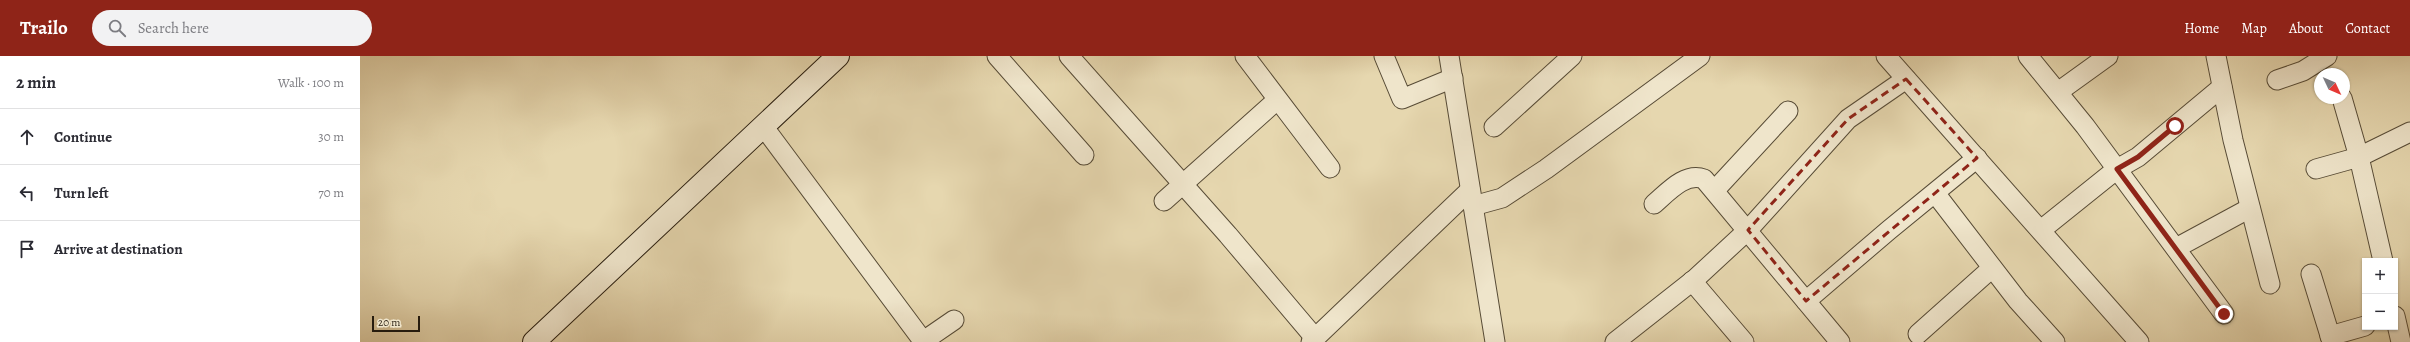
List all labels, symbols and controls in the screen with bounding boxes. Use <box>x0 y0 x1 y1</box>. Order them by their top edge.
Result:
search box <box>92 10 372 46</box>
text: Trailo <box>20 15 68 41</box>
icon: search <box>106 17 128 39</box>
text: Search here <box>138 18 209 38</box>
text: Home <box>2184 19 2219 38</box>
text: Map <box>2241 19 2267 38</box>
text: About <box>2289 19 2323 38</box>
text: Contact <box>2345 19 2390 38</box>
north arrow <box>2314 68 2350 104</box>
text: 2 min <box>16 71 56 94</box>
text: Walk · 100 m <box>278 74 344 91</box>
route start <box>2166 117 2184 135</box>
icon: ahead <box>16 126 38 148</box>
text: Continue <box>54 127 112 147</box>
text: 30 m <box>318 128 344 145</box>
icon: left <box>16 182 38 204</box>
text: Turn left <box>54 183 109 203</box>
text: 70 m <box>318 184 344 201</box>
icon: arrive <box>16 238 38 260</box>
text: Arrive at destination <box>54 239 183 259</box>
map controls <box>2362 258 2398 330</box>
button: + <box>2362 258 2398 294</box>
button: − <box>2362 294 2398 330</box>
route end <box>2215 305 2233 323</box>
scale bar <box>372 314 420 333</box>
text: 20 m <box>378 315 400 330</box>

